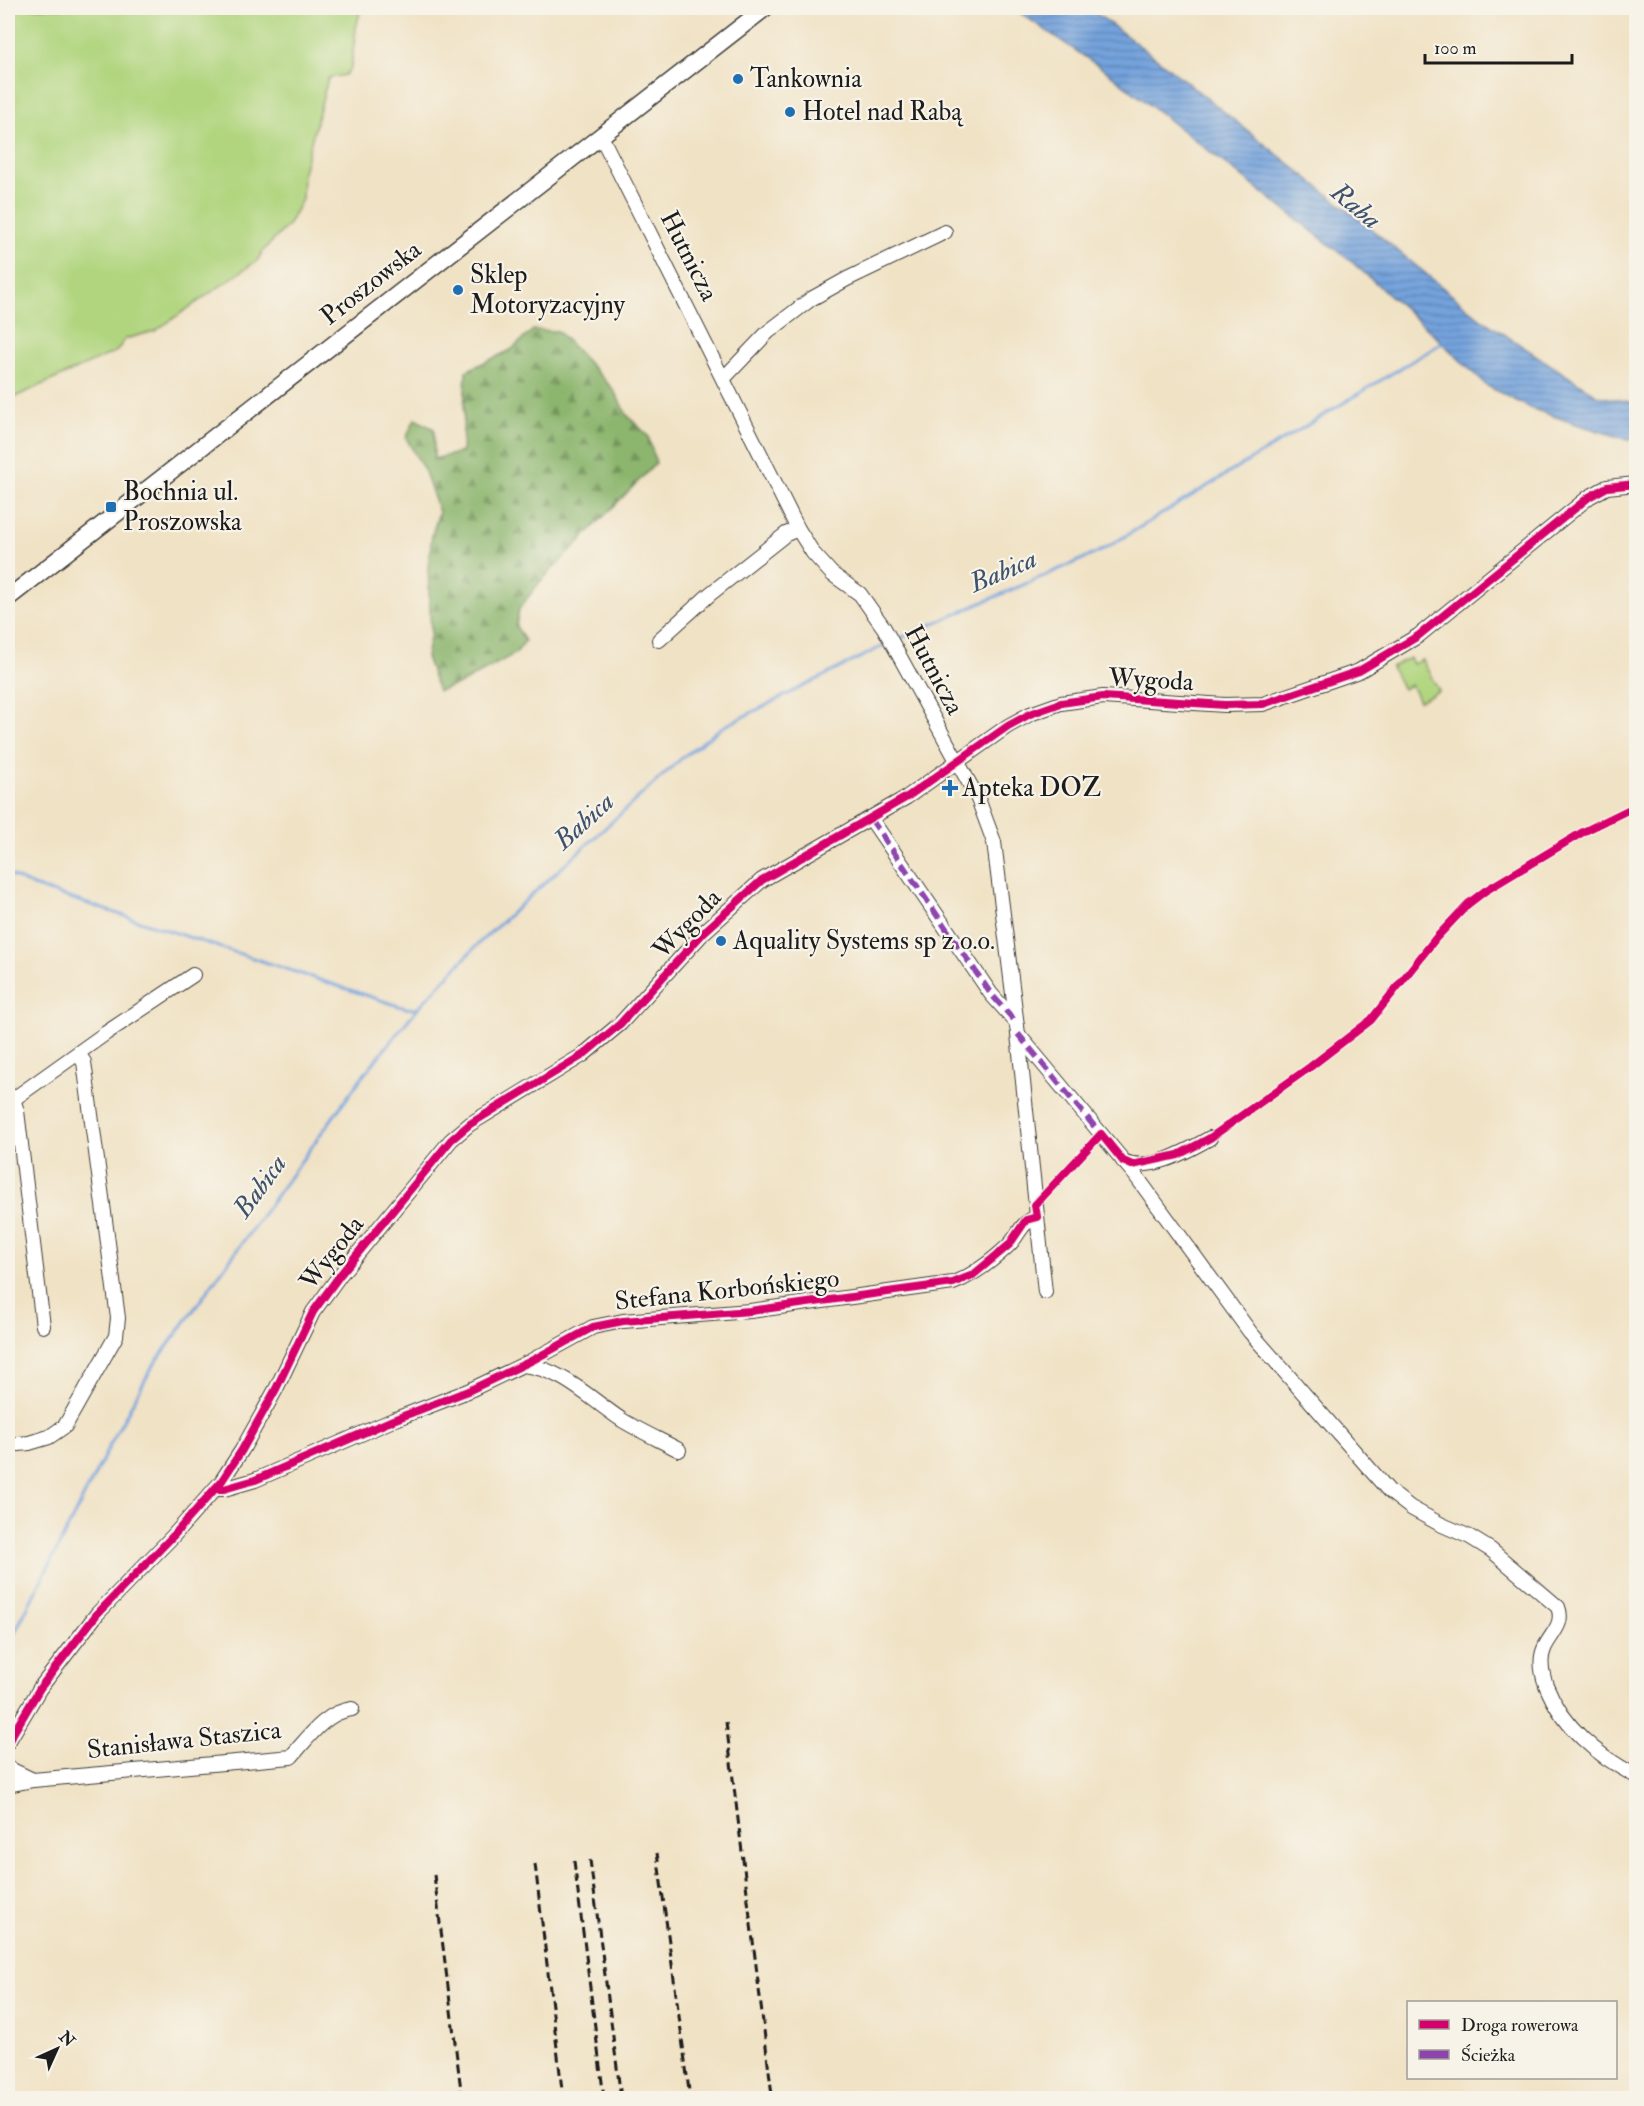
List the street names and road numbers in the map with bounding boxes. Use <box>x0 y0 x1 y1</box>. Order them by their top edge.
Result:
street label: Hutnicza <box>653 206 725 307</box>
street label: Proszowska <box>314 234 428 332</box>
street label: Hutnicza <box>897 620 971 721</box>
street label: Wygoda <box>1107 662 1195 698</box>
street label: Wygoda <box>645 882 728 966</box>
street label: Wygoda <box>293 1209 371 1297</box>
street label: Stefana Korbońskiego <box>613 1262 841 1318</box>
street label: Stanisława Staszica <box>85 1714 283 1766</box>

